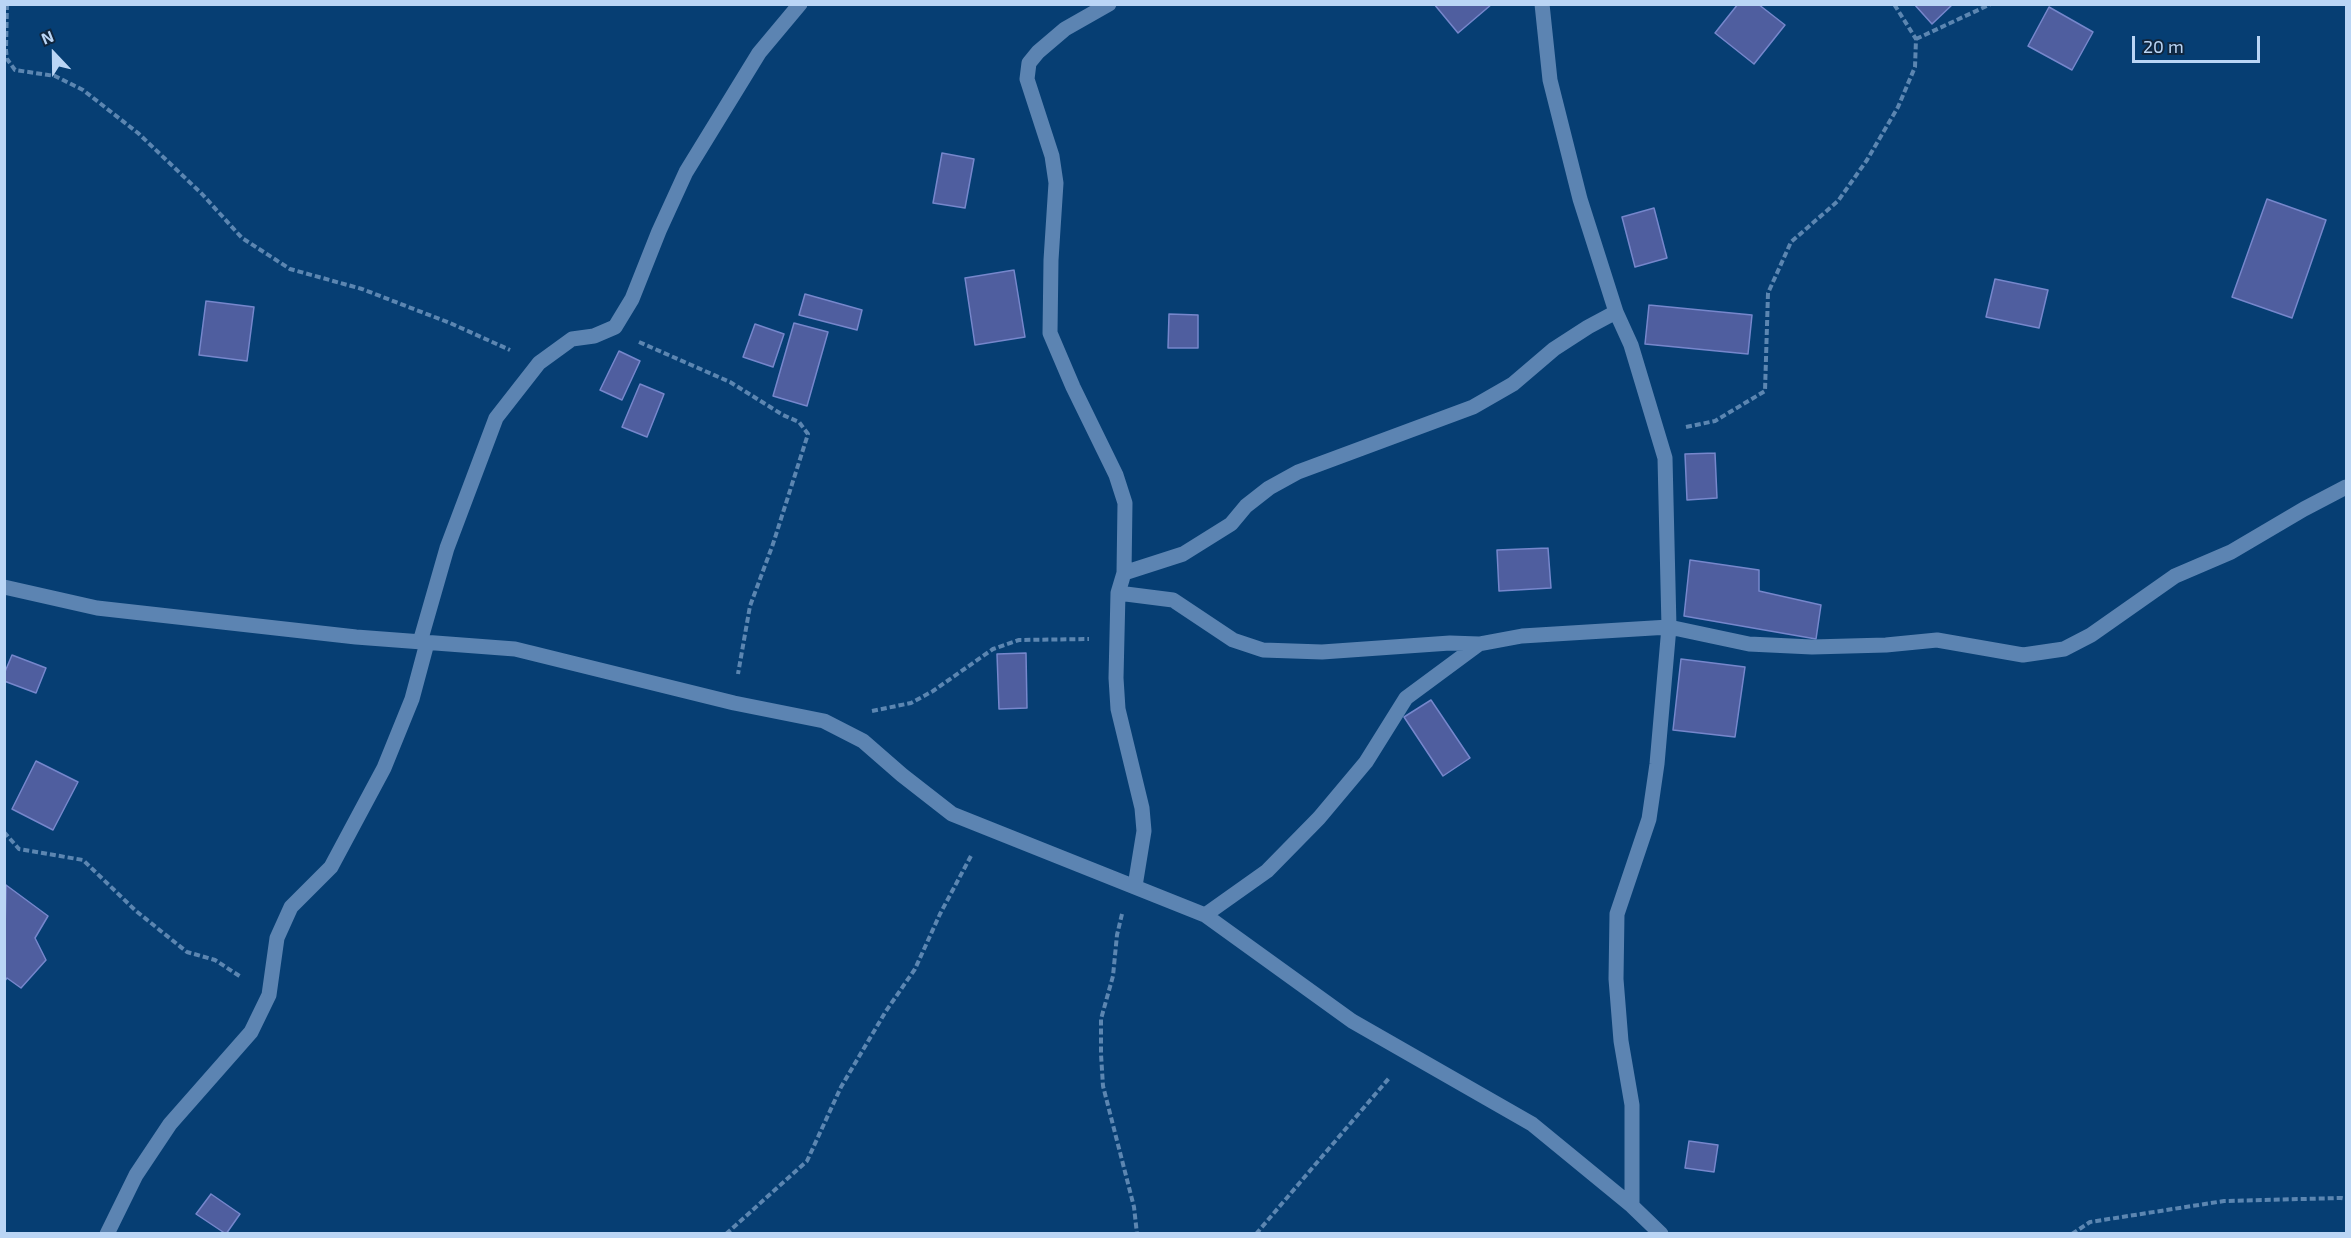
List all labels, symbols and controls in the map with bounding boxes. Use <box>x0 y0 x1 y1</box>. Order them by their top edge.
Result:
north arrow <box>24 24 84 84</box>
scale bar <box>2135 24 2262 62</box>
text: N <box>38 26 56 48</box>
text: 20 m <box>2143 35 2184 57</box>

